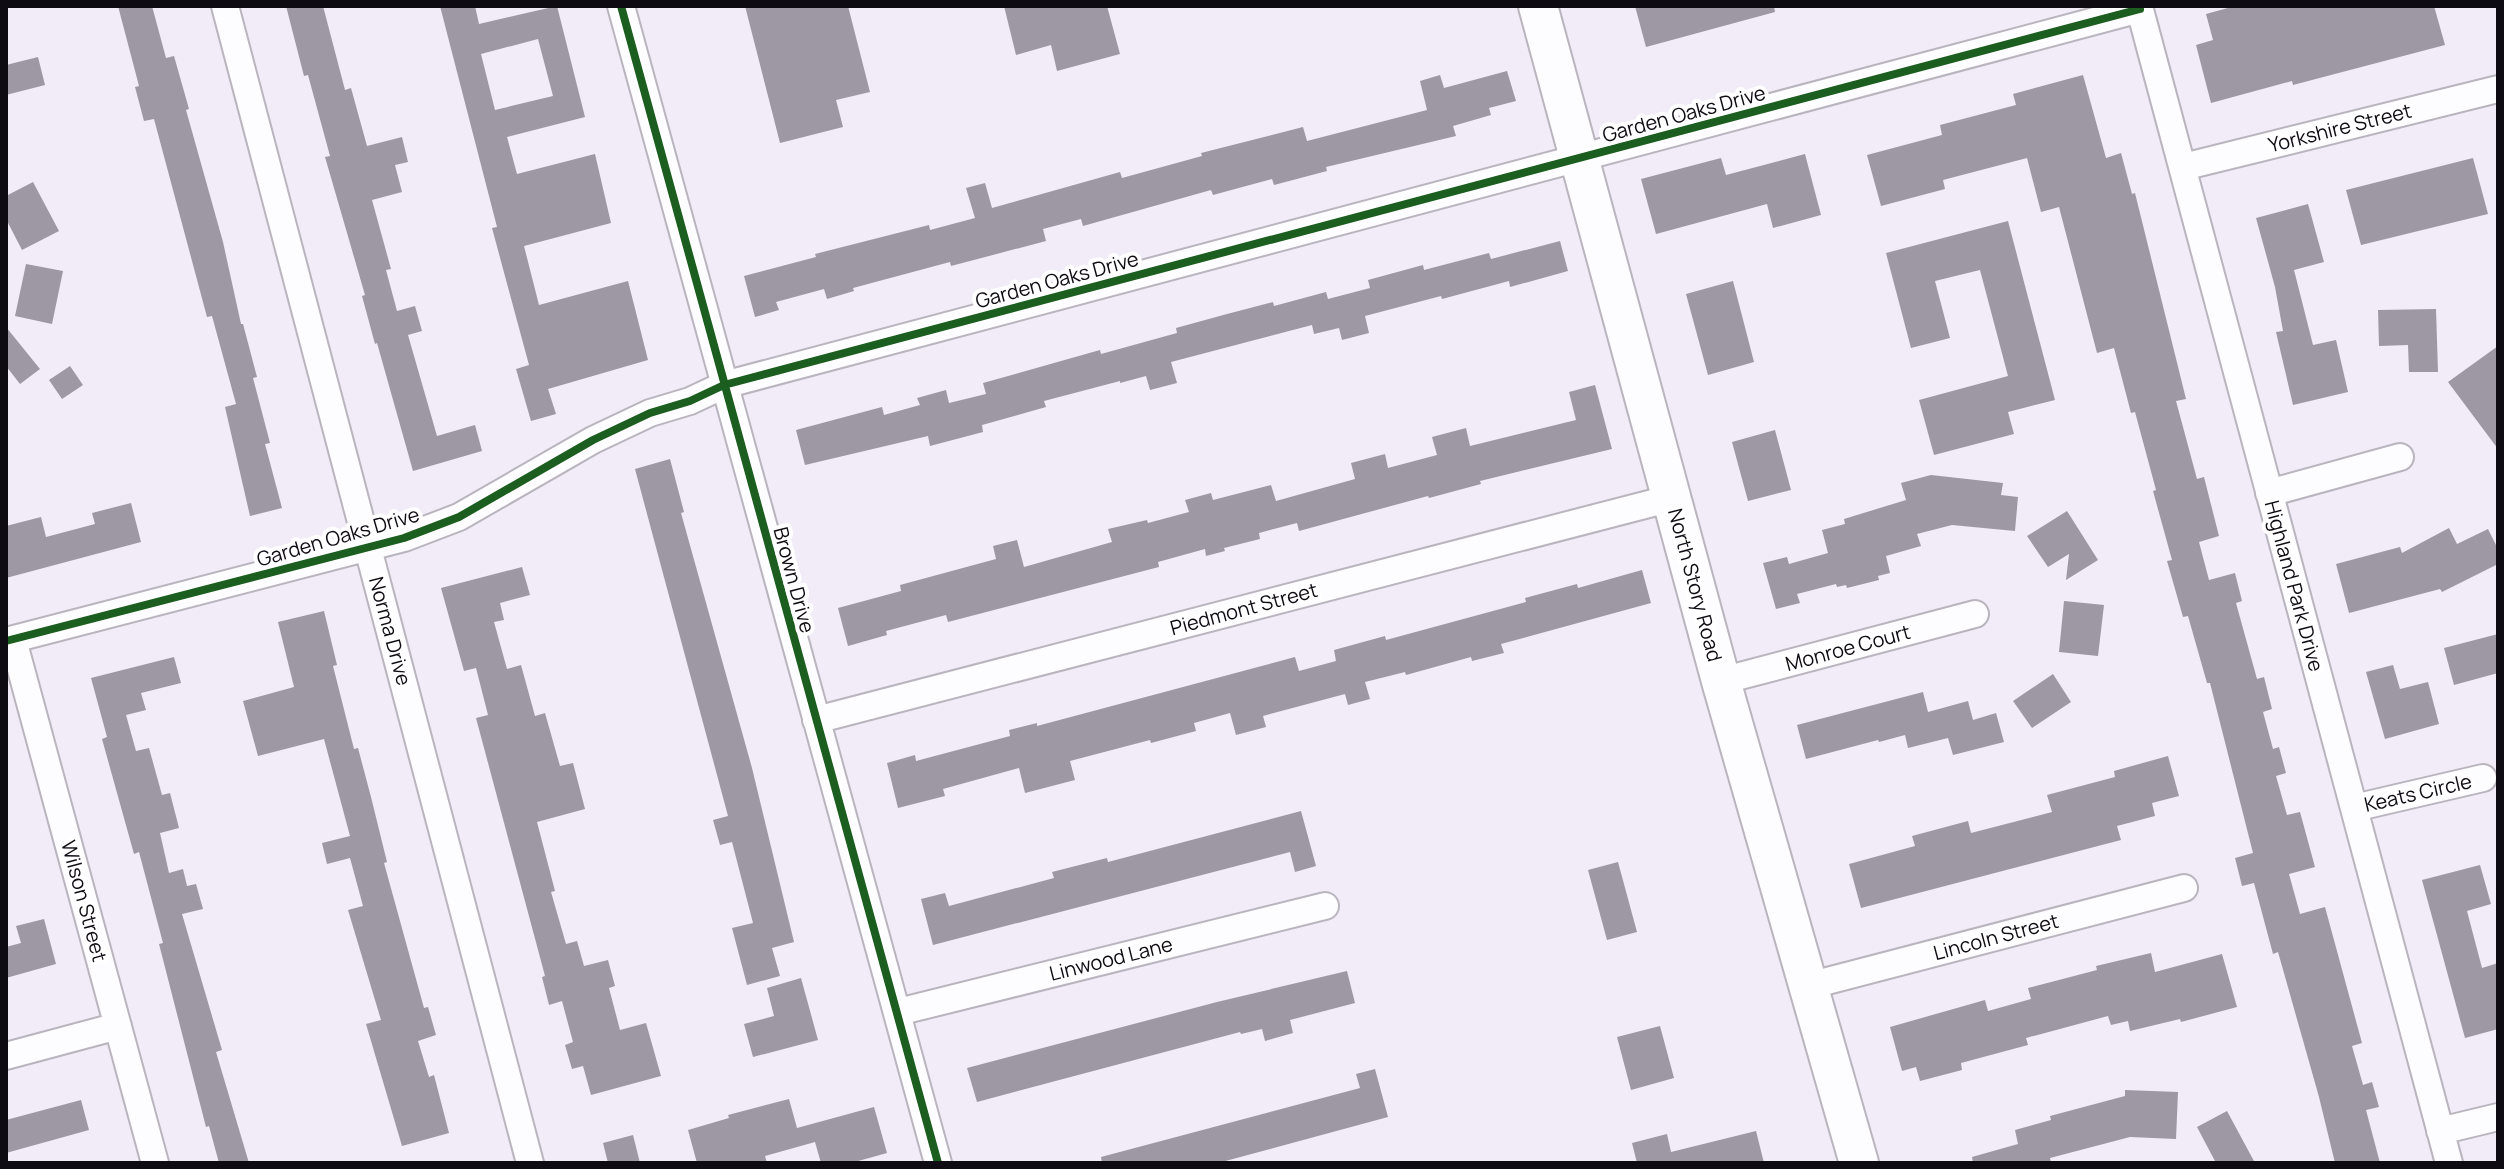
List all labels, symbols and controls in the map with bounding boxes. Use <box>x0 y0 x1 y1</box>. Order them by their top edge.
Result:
street label: Garden Oaks Drive <box>1599 79 1768 148</box>
street label: Yorkshire Street <box>2265 97 2414 158</box>
street label: Garden Oaks Drive <box>972 245 1141 314</box>
street label: Highland Park Drive <box>2259 497 2330 674</box>
street label: Garden Oaks Drive <box>253 500 422 573</box>
street label: North Story Road <box>1662 505 1729 664</box>
street label: Brown Drive <box>767 524 822 636</box>
street label: Norma Drive <box>363 573 418 688</box>
street label: Piedmont Street <box>1167 576 1321 641</box>
street label: Monroe Court <box>1782 618 1913 677</box>
street label: Keats Circle <box>2362 767 2474 818</box>
street label: Wilson Street <box>55 837 114 965</box>
street label: Lincoln Street <box>1930 907 2061 966</box>
street label: Linwood Lane <box>1046 930 1175 987</box>

